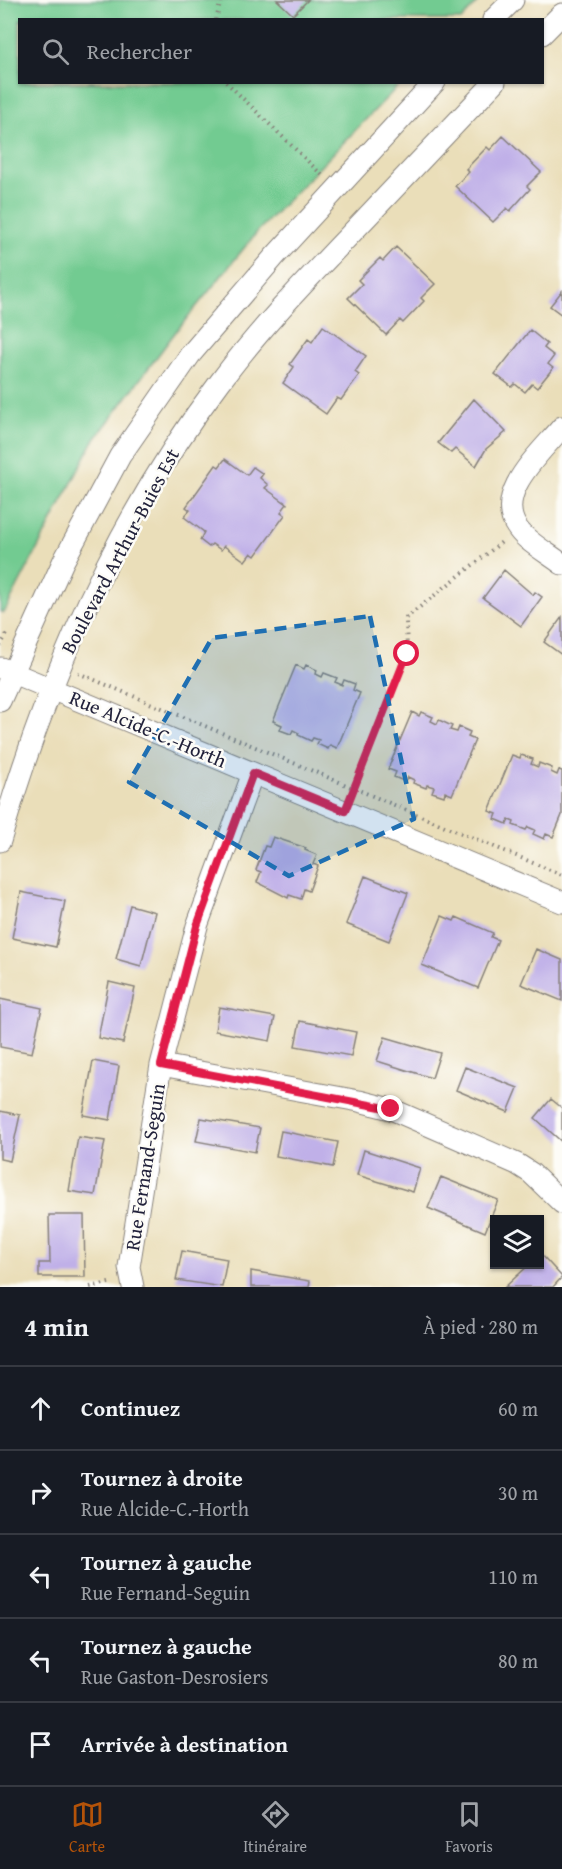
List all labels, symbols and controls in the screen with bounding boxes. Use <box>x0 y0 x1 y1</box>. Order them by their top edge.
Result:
search box <box>18 18 544 84</box>
icon: search <box>39 35 72 68</box>
text: Rechercher <box>87 35 192 67</box>
street label: Boulevard Arthur-Buies Est <box>53 443 186 659</box>
route start <box>393 640 419 666</box>
street label: Rue Alcide-C.-Horth <box>65 682 231 775</box>
street label: Rue Fernand-Seguin <box>117 1081 172 1253</box>
route end <box>377 1095 403 1121</box>
map controls <box>490 1215 544 1269</box>
button: layers <box>490 1215 544 1269</box>
text: 4 min <box>24 1307 89 1346</box>
text: À pied · 280 m <box>423 1312 538 1341</box>
icon: ahead <box>24 1392 57 1425</box>
text: Continuez <box>81 1392 180 1424</box>
text: 60 m <box>498 1394 538 1423</box>
text: Tournez à droite <box>81 1462 243 1494</box>
icon: right <box>24 1476 57 1509</box>
text: 30 m <box>498 1478 538 1507</box>
text: Rue Alcide-C.-Horth <box>81 1494 249 1523</box>
text: Tournez à gauche <box>81 1546 252 1578</box>
icon: left <box>24 1560 57 1593</box>
text: 110 m <box>488 1562 538 1591</box>
text: Rue Fernand-Seguin <box>81 1578 250 1607</box>
text: Tournez à gauche <box>81 1630 252 1662</box>
icon: left <box>24 1644 57 1677</box>
text: 80 m <box>498 1646 538 1675</box>
text: Rue Gaston-Desrosiers <box>81 1662 268 1691</box>
icon: arrive <box>24 1728 57 1761</box>
text: Arrivée à destination <box>81 1728 288 1760</box>
tab: Carte <box>69 1798 105 1858</box>
tab: Itinéraire <box>243 1798 307 1858</box>
tab: Favoris <box>445 1798 493 1858</box>

